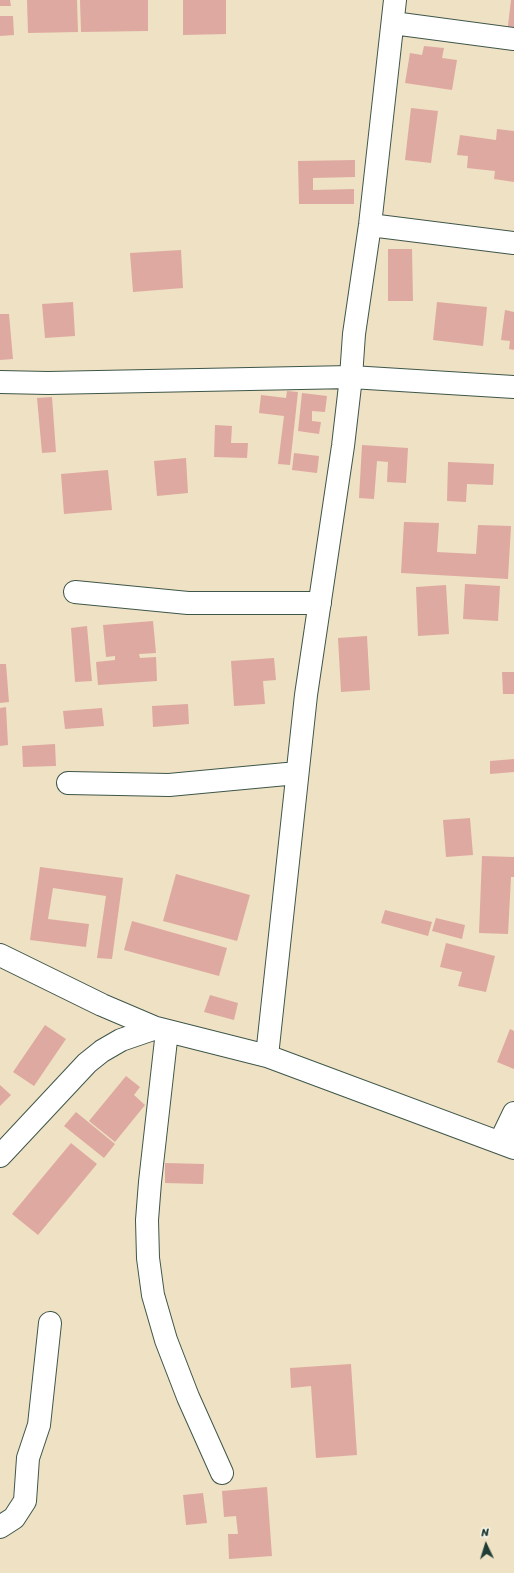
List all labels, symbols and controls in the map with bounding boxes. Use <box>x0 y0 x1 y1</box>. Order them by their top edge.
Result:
text: N <box>481 1523 490 1542</box>
north arrow <box>466 1525 506 1565</box>

